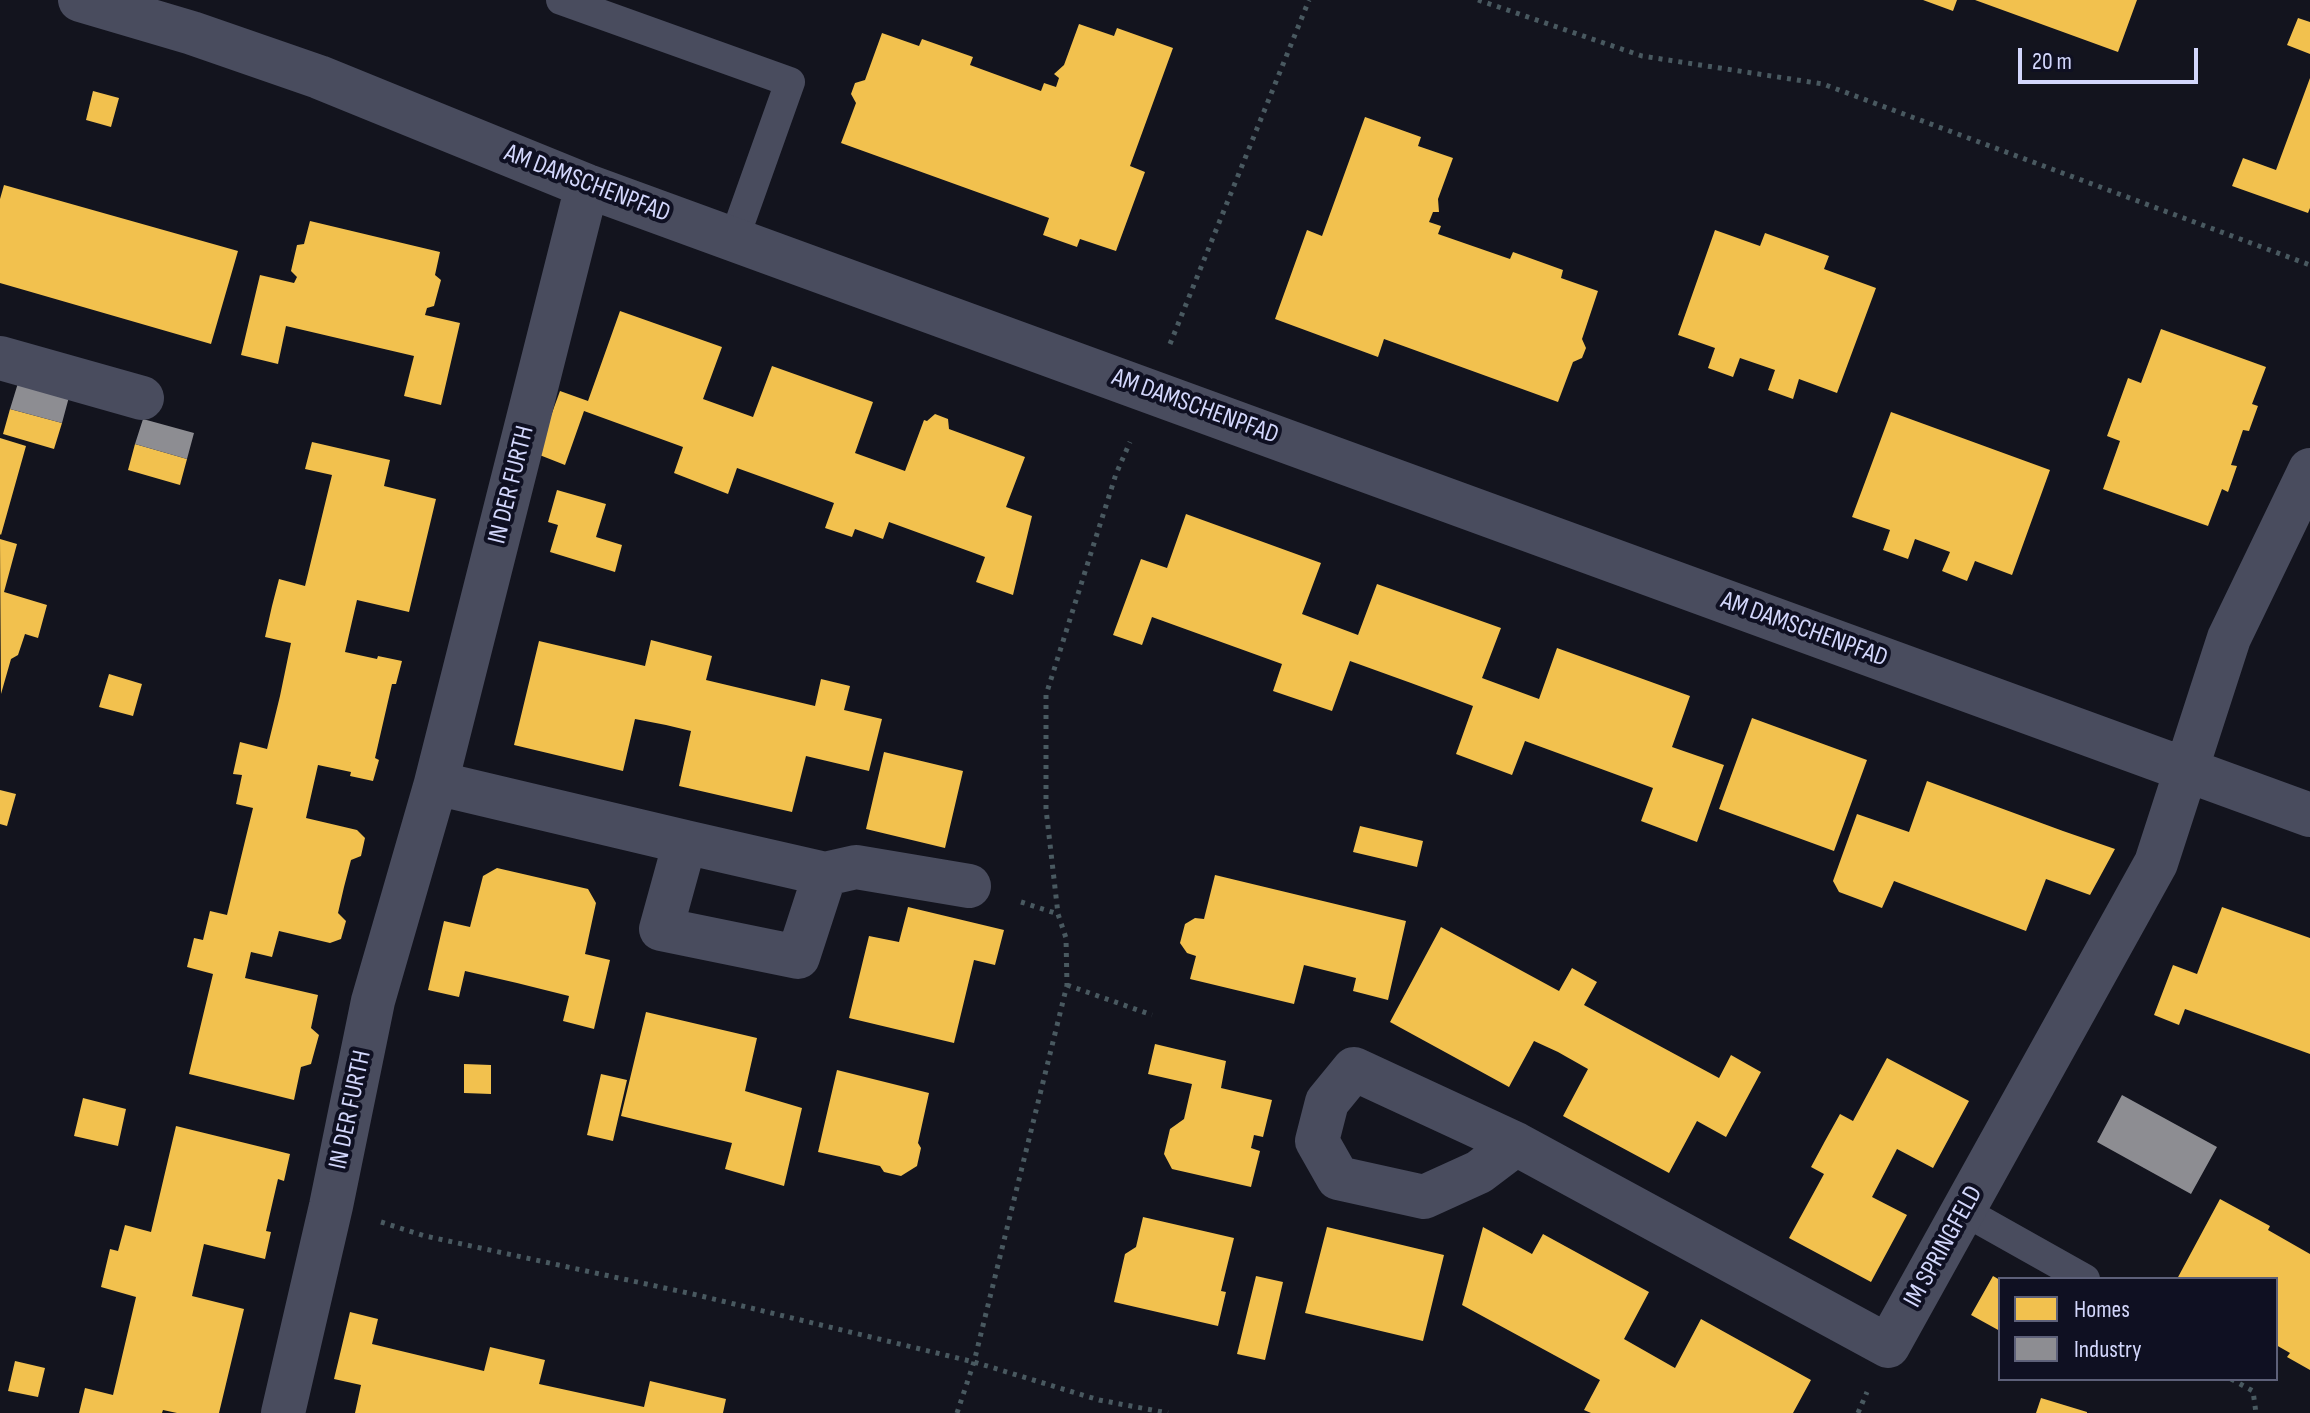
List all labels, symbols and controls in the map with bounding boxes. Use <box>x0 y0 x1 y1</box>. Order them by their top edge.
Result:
scale bar <box>2022 32 2202 82</box>
text: 20 m <box>2032 47 2072 76</box>
street label: AM DAMSCHENPFAD <box>500 138 674 230</box>
street label: AM DAMSCHENPFAD <box>1107 362 1283 452</box>
street label: IN DER FURTH <box>482 423 542 547</box>
street label: AM DAMSCHENPFAD <box>1716 585 1892 675</box>
street label: IN DER FURTH <box>323 1048 379 1172</box>
street label: IM SPRINGFELD <box>1898 1181 1990 1313</box>
legend <box>1998 1277 2278 1381</box>
text: Homes <box>2074 1295 2130 1324</box>
text: Industry <box>2074 1335 2141 1364</box>

